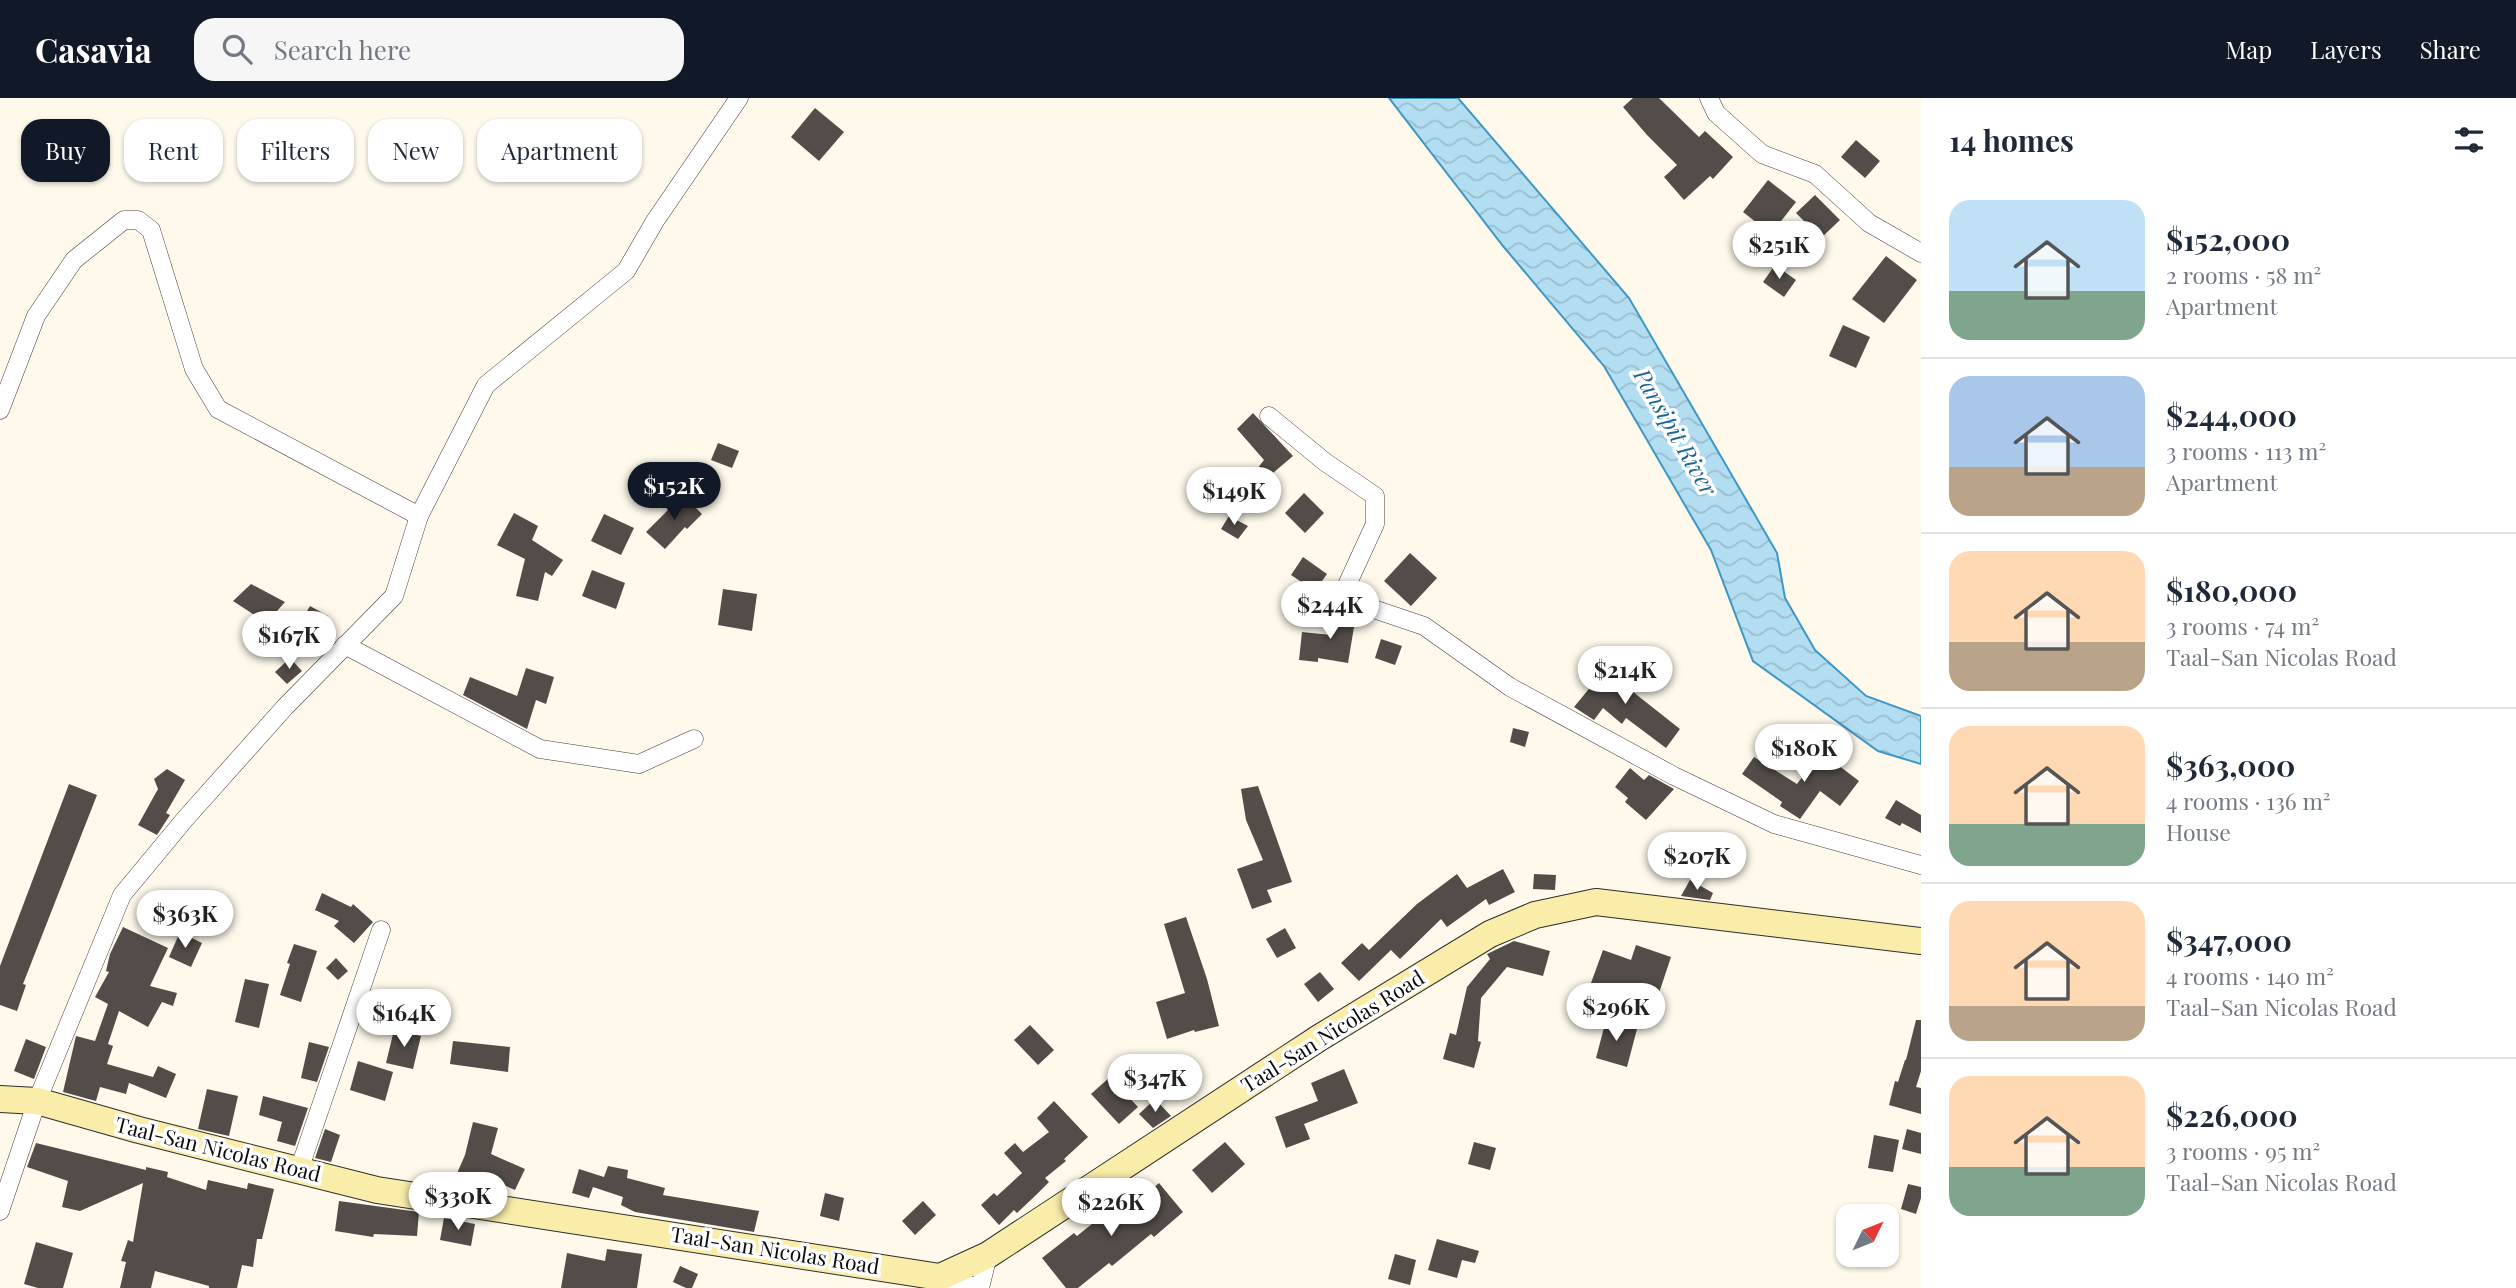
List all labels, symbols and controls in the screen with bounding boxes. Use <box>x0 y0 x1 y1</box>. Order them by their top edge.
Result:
search box <box>194 18 684 81</box>
text: Casavia <box>35 27 152 71</box>
icon: search <box>218 30 256 68</box>
text: Search here <box>274 32 411 67</box>
text: Map <box>2226 33 2272 65</box>
text: Layers <box>2310 33 2382 65</box>
text: Share <box>2420 33 2481 65</box>
chip: Buy <box>21 119 110 182</box>
chip: Rent <box>124 119 223 182</box>
chip: Filters <box>237 119 354 182</box>
chip: New <box>368 119 463 182</box>
chip: Apartment <box>477 119 642 182</box>
text: 14 homes <box>1949 120 2074 160</box>
icon: filters <box>2450 121 2488 159</box>
text: $152,000 <box>2166 219 2290 259</box>
pin: $251K <box>1730 222 1828 281</box>
text: $251K <box>1748 228 1810 259</box>
icon: home <box>2005 228 2089 312</box>
text: 2 rooms · 58 m² <box>2166 259 2321 290</box>
text: Apartment <box>2166 290 2278 321</box>
water label: Pansipit River <box>1627 361 1726 501</box>
text: $244,000 <box>2166 395 2297 435</box>
icon: home <box>2005 404 2089 488</box>
text: 3 rooms · 113 m² <box>2166 435 2326 466</box>
pin: $152K <box>625 462 723 522</box>
text: Apartment <box>2166 466 2278 497</box>
pin: $149K <box>1185 468 1283 527</box>
text: $152K <box>644 469 704 500</box>
text: $149K <box>1202 474 1266 505</box>
text: $180,000 <box>2166 570 2297 610</box>
icon: home <box>2005 579 2089 663</box>
pin: $244K <box>1281 582 1379 641</box>
text: $244K <box>1297 588 1363 619</box>
text: 3 rooms · 74 m² <box>2166 610 2319 641</box>
pin: $167K <box>240 612 338 671</box>
text: $167K <box>258 618 320 649</box>
text: Taal-San Nicolas Road <box>2166 641 2397 672</box>
pin: $214K <box>1576 646 1674 706</box>
text: $214K <box>1594 653 1656 684</box>
pin: $180K <box>1755 724 1853 784</box>
text: $180K <box>1771 731 1837 762</box>
text: $363,000 <box>2166 745 2295 785</box>
icon: home <box>2005 754 2089 838</box>
text: 4 rooms · 136 m² <box>2166 785 2331 816</box>
text: House <box>2166 816 2231 847</box>
pin: $207K <box>1648 832 1746 892</box>
text: $207K <box>1664 839 1730 870</box>
pin: $363K <box>136 890 234 950</box>
text: $363K <box>153 897 217 928</box>
text: $347,000 <box>2166 920 2292 960</box>
icon: home <box>2005 929 2089 1013</box>
text: 4 rooms · 140 m² <box>2166 960 2334 991</box>
street label: Taal-San Nicolas Road <box>1235 963 1429 1098</box>
pin: $296K <box>1567 984 1665 1043</box>
pin: $164K <box>355 990 453 1049</box>
text: $296K <box>1582 990 1650 1021</box>
text: Taal-San Nicolas Road <box>2166 991 2397 1022</box>
text: $164K <box>372 996 436 1027</box>
pin: $347K <box>1106 1054 1204 1114</box>
text: $347K <box>1123 1061 1187 1092</box>
text: $226,000 <box>2166 1095 2298 1135</box>
icon: home <box>2005 1104 2089 1188</box>
street label: Taal-San Nicolas Road <box>113 1109 324 1187</box>
text: 3 rooms · 95 m² <box>2166 1135 2320 1166</box>
text: Taal-San Nicolas Road <box>2166 1166 2397 1197</box>
pin: $330K <box>409 1172 507 1232</box>
pin: $226K <box>1062 1178 1160 1238</box>
text: $330K <box>425 1179 491 1210</box>
text: $226K <box>1078 1185 1144 1216</box>
north arrow <box>1836 1204 1899 1267</box>
map controls <box>1836 1204 1899 1267</box>
street label: Taal-San Nicolas Road <box>669 1219 882 1279</box>

